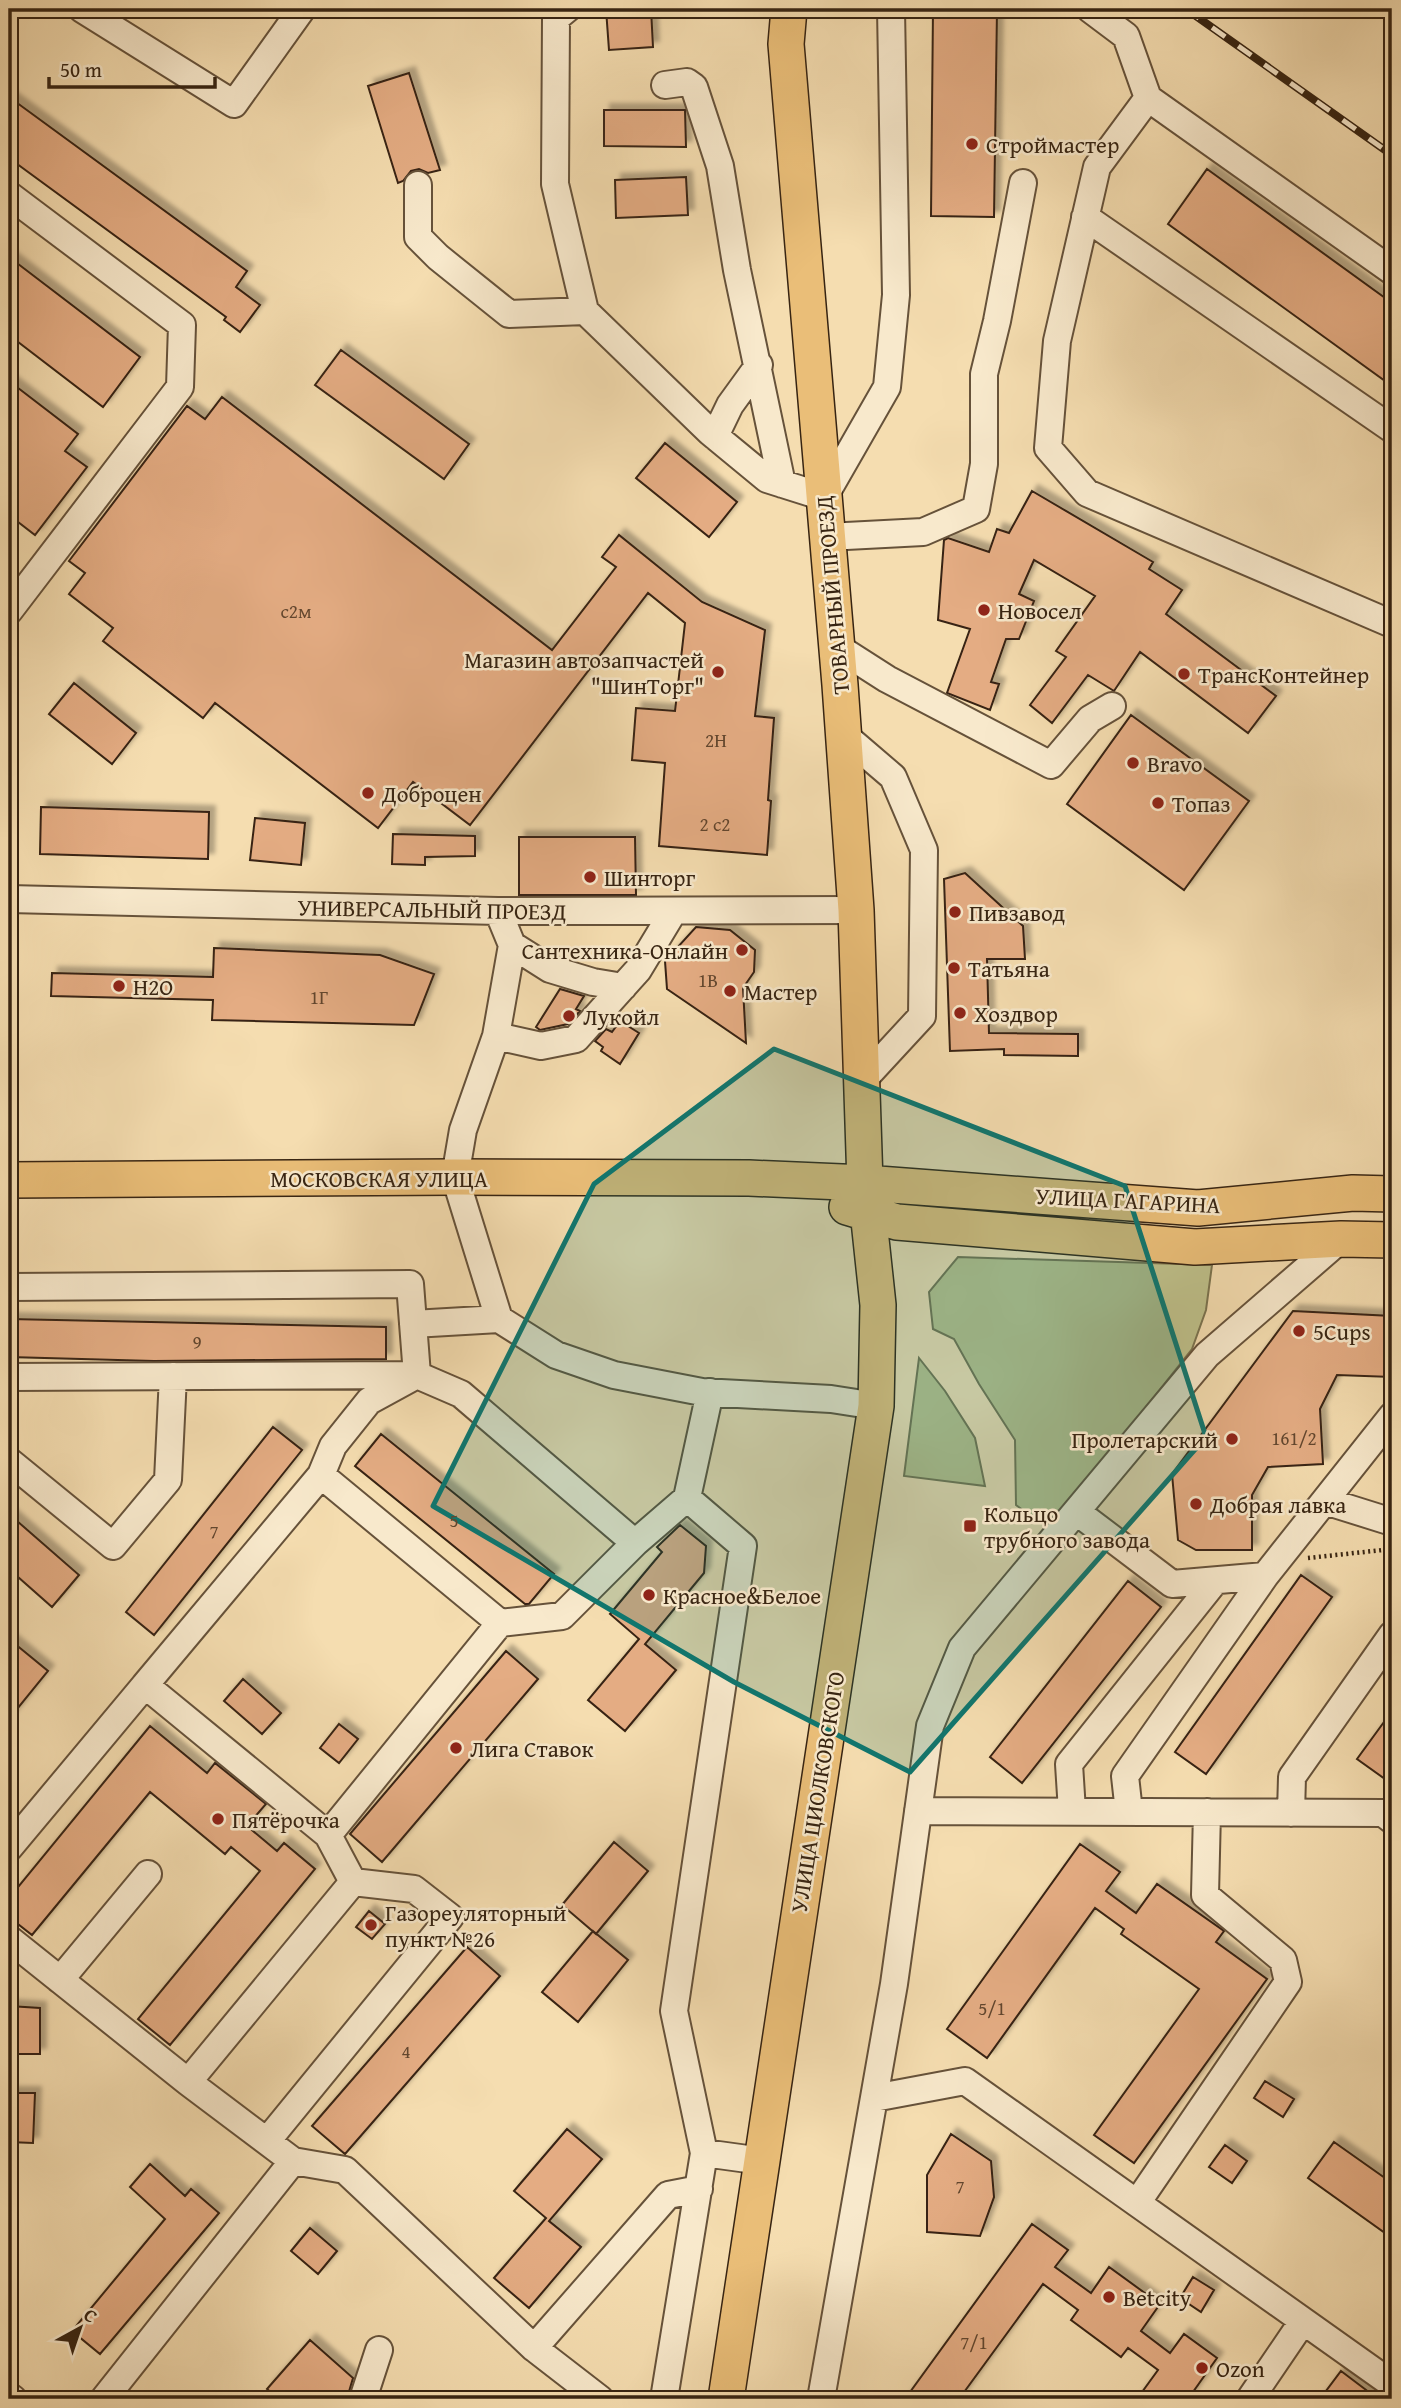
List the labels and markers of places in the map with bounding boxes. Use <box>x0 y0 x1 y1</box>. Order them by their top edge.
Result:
place label: Строймастер <box>986 128 1119 161</box>
marker: Строймастер <box>964 136 980 152</box>
place label: Новосел <box>998 594 1082 627</box>
marker: Новосел <box>976 602 992 618</box>
place label: Магазин автозапчастей "ШинТорг" <box>464 643 704 702</box>
place label: ТрансКонтейнер <box>1198 658 1369 691</box>
marker: Магазин автозапчастей "ШинТорг" <box>710 664 726 680</box>
marker: ТрансКонтейнер <box>1176 666 1192 682</box>
place label: Bravo <box>1147 747 1203 780</box>
marker: Bravo <box>1125 755 1141 771</box>
place label: Доброцен <box>381 777 482 810</box>
marker: Доброцен <box>360 785 376 801</box>
place label: Топаз <box>1172 787 1231 820</box>
marker: Топаз <box>1150 795 1166 811</box>
place label: Шинторг <box>604 861 696 894</box>
marker: Шинторг <box>582 869 598 885</box>
place label: Пивзавод <box>969 896 1066 929</box>
marker: Пивзавод <box>947 904 963 920</box>
place label: Сантехника-Онлайн <box>522 934 728 967</box>
marker: Сантехника-Онлайн <box>734 942 750 958</box>
place label: Татьяна <box>968 952 1050 985</box>
marker: Татьяна <box>946 960 962 976</box>
place label: Н2О <box>133 970 173 1003</box>
place label: Мастер <box>744 975 818 1008</box>
marker: Н2О <box>111 978 127 994</box>
marker: Мастер <box>722 983 738 999</box>
place label: Хоздвор <box>974 997 1058 1030</box>
place label: Лукойл <box>583 1000 660 1033</box>
marker: Хоздвор <box>952 1005 968 1021</box>
marker: Лукойл <box>561 1008 577 1024</box>
place label: 5Cups <box>1313 1315 1371 1348</box>
marker: 5Cups <box>1291 1323 1307 1339</box>
place label: Пролетарский <box>1072 1423 1218 1456</box>
marker: Пролетарский <box>1224 1431 1240 1447</box>
place label: Добрая лавка <box>1209 1488 1346 1521</box>
marker: Добрая лавка <box>1188 1496 1204 1512</box>
place label: Кольцо трубного завода <box>984 1497 1150 1556</box>
marker: Кольцо трубного завода <box>962 1518 978 1534</box>
place label: Красное&Белое <box>663 1579 821 1612</box>
marker: Красное&Белое <box>641 1587 657 1603</box>
place label: Лига Ставок <box>470 1732 594 1765</box>
marker: Лига Ставок <box>448 1740 464 1756</box>
place label: Пятёрочка <box>232 1803 340 1836</box>
marker: Пятёрочка <box>210 1811 226 1827</box>
place label: Газореуляторный пункт №26 <box>385 1896 567 1955</box>
marker: Газореуляторный пункт №26 <box>363 1917 379 1933</box>
place label: Betcity <box>1123 2281 1192 2314</box>
marker: Betcity <box>1101 2289 1117 2305</box>
place label: Ozon <box>1216 2352 1265 2385</box>
marker: Ozon <box>1194 2360 1210 2376</box>

